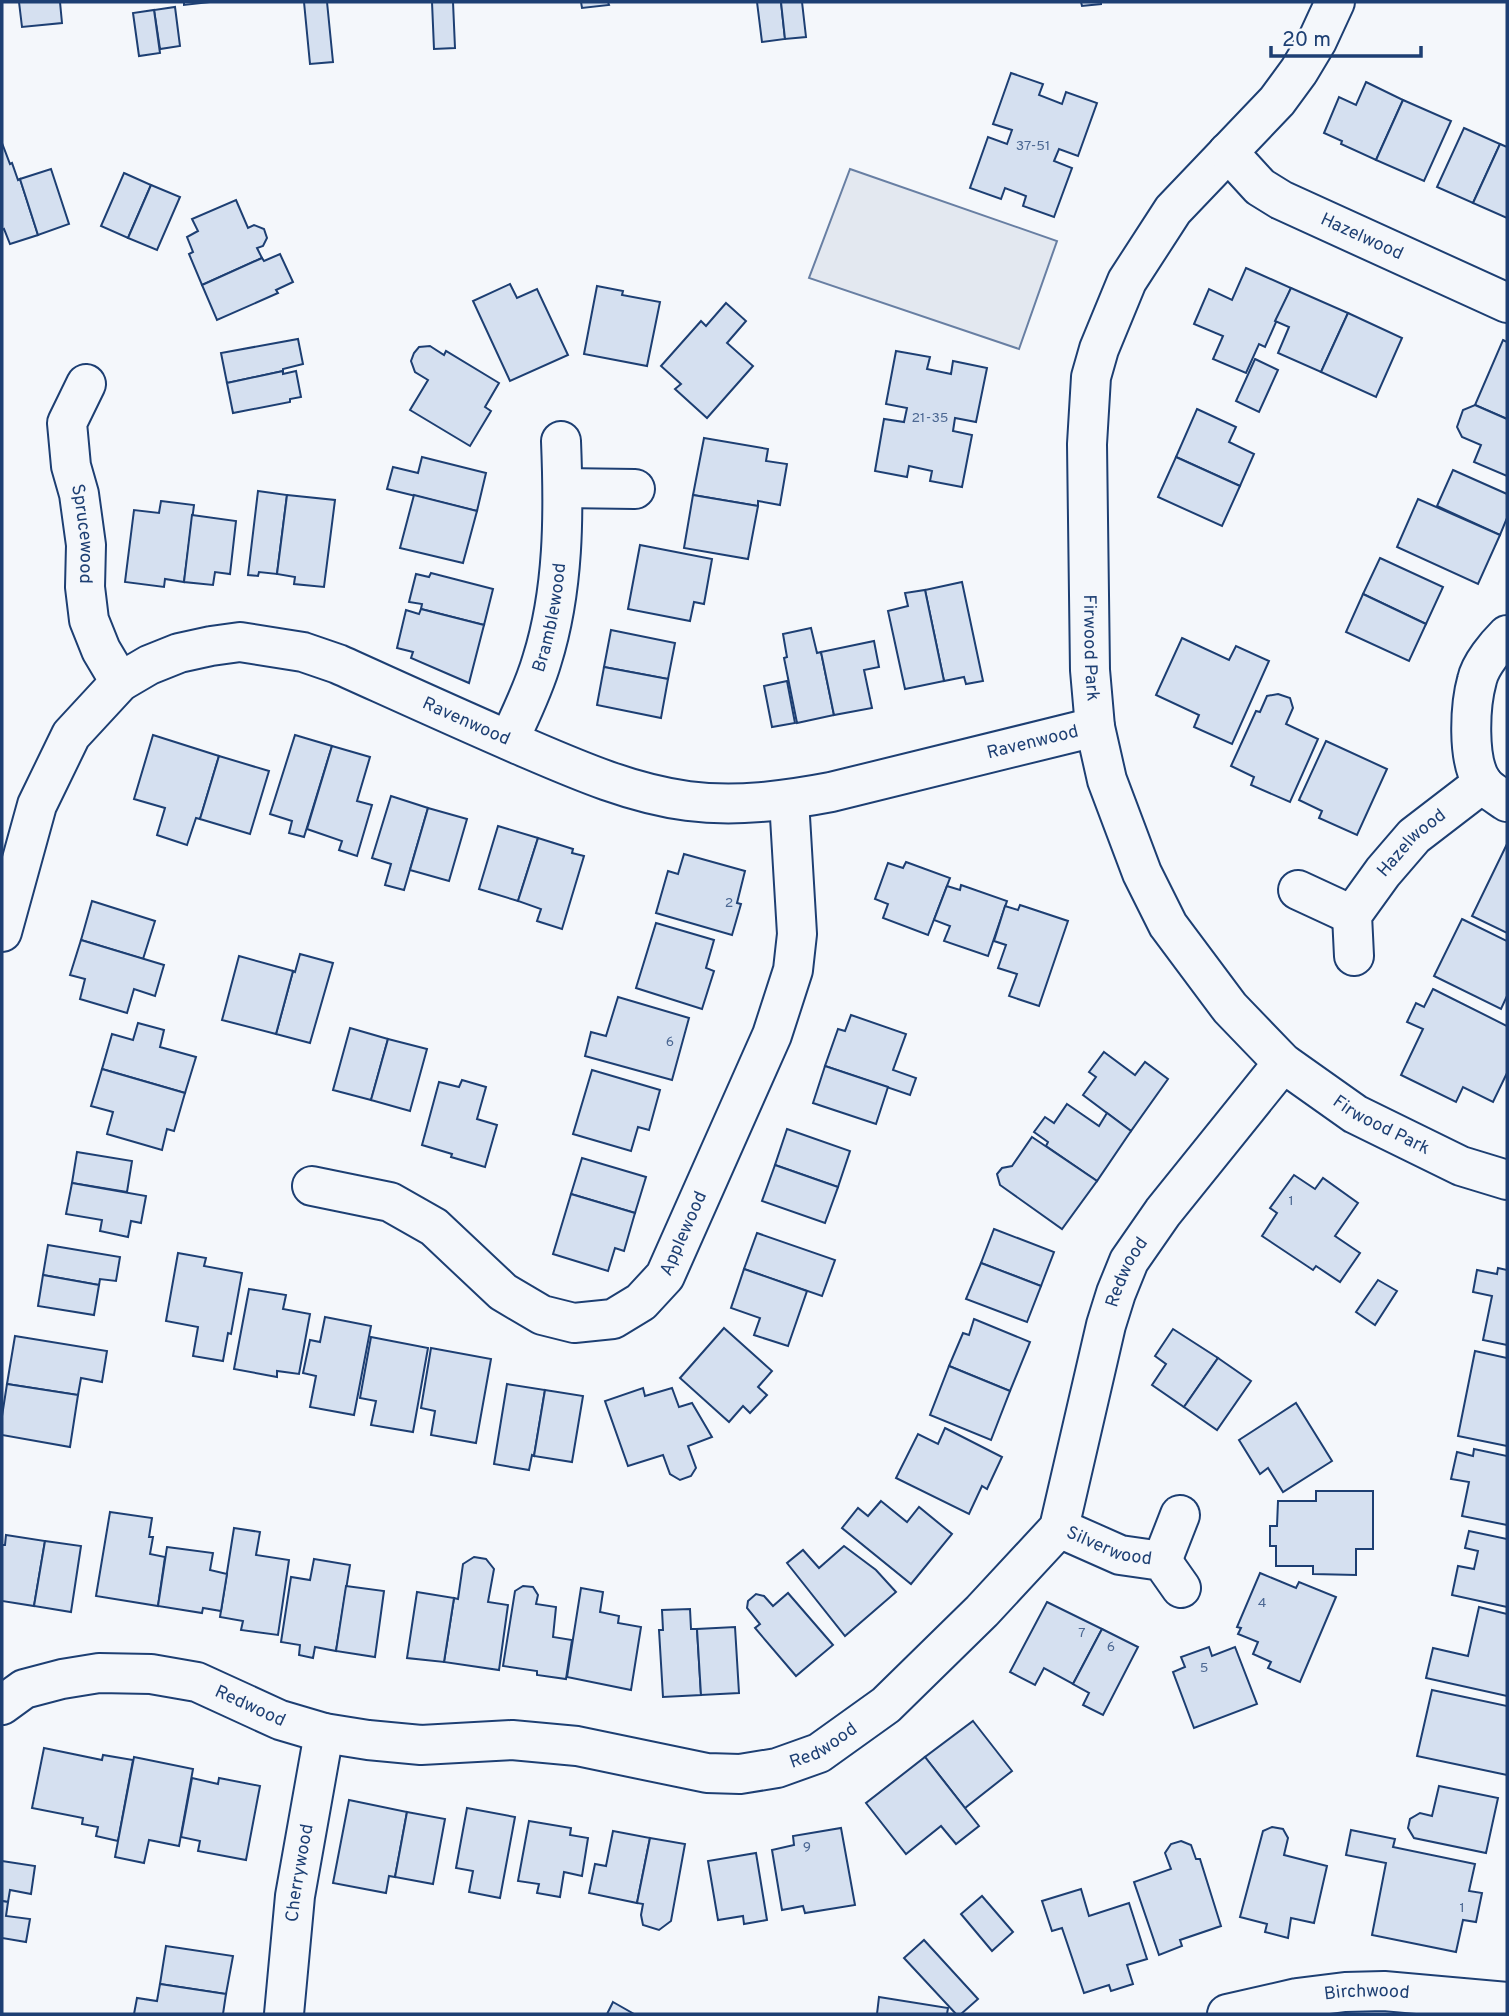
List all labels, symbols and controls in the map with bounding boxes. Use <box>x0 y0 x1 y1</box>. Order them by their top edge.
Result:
scale bar <box>1271 14 1422 58</box>
text: 20 m <box>1282 27 1331 54</box>
house number: 37-51 <box>1016 138 1050 155</box>
street label: Hazelwood <box>1317 208 1407 266</box>
house number: 21-35 <box>911 410 949 427</box>
street label: Sprucewood <box>65 482 98 584</box>
street label: Bramblewood <box>527 562 572 675</box>
street label: Firwood Park <box>1077 594 1104 702</box>
street label: Ravenwood <box>419 692 514 751</box>
street label: Ravenwood <box>984 720 1081 765</box>
street label: Hazelwood <box>1372 804 1451 882</box>
house number: 2 <box>725 895 733 912</box>
house number: 6 <box>666 1034 674 1051</box>
street label: Firwood Park <box>1328 1090 1434 1160</box>
street label: Applewood <box>655 1188 713 1280</box>
house number: 1 <box>1288 1193 1294 1210</box>
street label: Redwood <box>1101 1233 1153 1310</box>
street label: Silverwood <box>1063 1521 1153 1571</box>
house number: 4 <box>1258 1595 1266 1612</box>
house number: 7 <box>1078 1625 1086 1642</box>
house number: 6 <box>1107 1639 1115 1656</box>
house number: 5 <box>1200 1660 1208 1677</box>
street label: Redwood <box>211 1680 289 1732</box>
street label: Redwood <box>786 1718 862 1774</box>
street label: Cherrywood <box>281 1822 319 1923</box>
house number: 9 <box>803 1839 811 1856</box>
house number: 1 <box>1459 1900 1465 1917</box>
street label: Birchwood <box>1323 1979 1410 2006</box>

